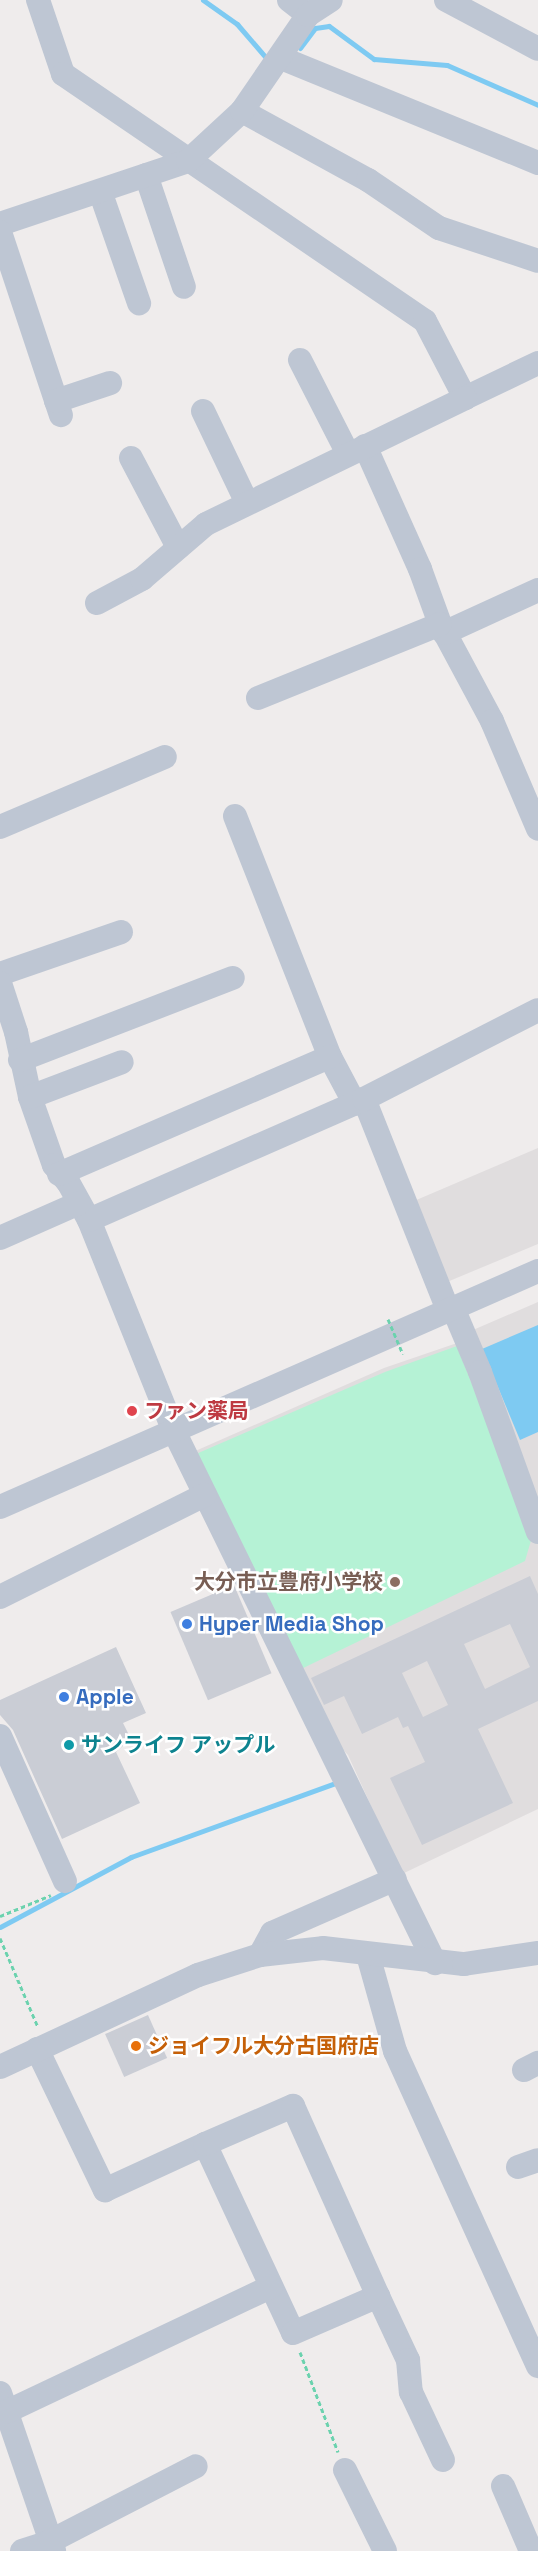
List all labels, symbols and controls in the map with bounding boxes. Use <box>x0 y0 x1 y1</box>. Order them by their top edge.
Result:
place label: ファン薬局 <box>144 1398 249 1424</box>
marker: ファン薬局 <box>125 1404 139 1418</box>
place label: 大分市立豊府小学校 <box>194 1569 383 1595</box>
marker: 大分市立豊府小学校 <box>388 1575 402 1589</box>
place label: Hyper Media Shop <box>199 1611 384 1637</box>
marker: Hyper Media Shop <box>180 1617 194 1631</box>
place label: Apple <box>76 1684 134 1710</box>
marker: Apple <box>57 1690 71 1704</box>
place label: サンライフ アップル <box>81 1732 275 1758</box>
marker: サンライフ アップル <box>62 1738 76 1752</box>
place label: ジョイフル大分古国府店 <box>148 2033 379 2059</box>
marker: ジョイフル大分古国府店 <box>129 2039 143 2053</box>

